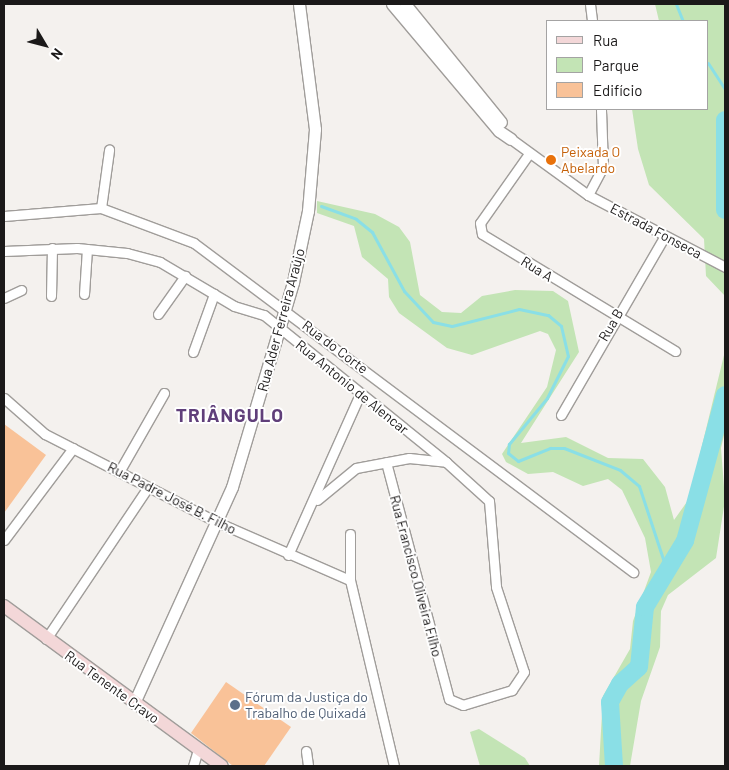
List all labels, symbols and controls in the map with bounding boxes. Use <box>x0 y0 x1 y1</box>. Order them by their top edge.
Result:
north arrow <box>20 20 70 70</box>
legend <box>546 20 709 110</box>
text: Rua <box>593 31 618 49</box>
text: N <box>48 45 67 63</box>
text: Parque <box>593 56 639 74</box>
text: Edifício <box>593 81 642 99</box>
place label: Peixada O Abelardo <box>561 144 620 176</box>
marker: Peixada O Abelardo <box>545 154 557 166</box>
street label: Estrada Fonseca <box>607 200 705 262</box>
street label: Rua Ader Ferreira Araújo <box>254 246 308 394</box>
street label: Rua A <box>518 253 556 285</box>
street label: Rua B <box>595 306 627 344</box>
street label: Rua do Corte <box>299 317 371 377</box>
street label: Rua Antonio de Alencar <box>292 336 412 438</box>
district label: TRIÂNGULO <box>175 404 285 426</box>
street label: Rua Padre José B. Filho <box>105 458 239 538</box>
street label: Rua Francisco Oliveira Filho <box>386 493 446 659</box>
street label: Rua Tenente Cravo <box>61 647 163 727</box>
place label: Fórum da Justiça do Trabalho de Quixadá <box>245 689 368 722</box>
marker: Fórum da Justiça do Trabalho de Quixadá <box>229 699 241 711</box>

